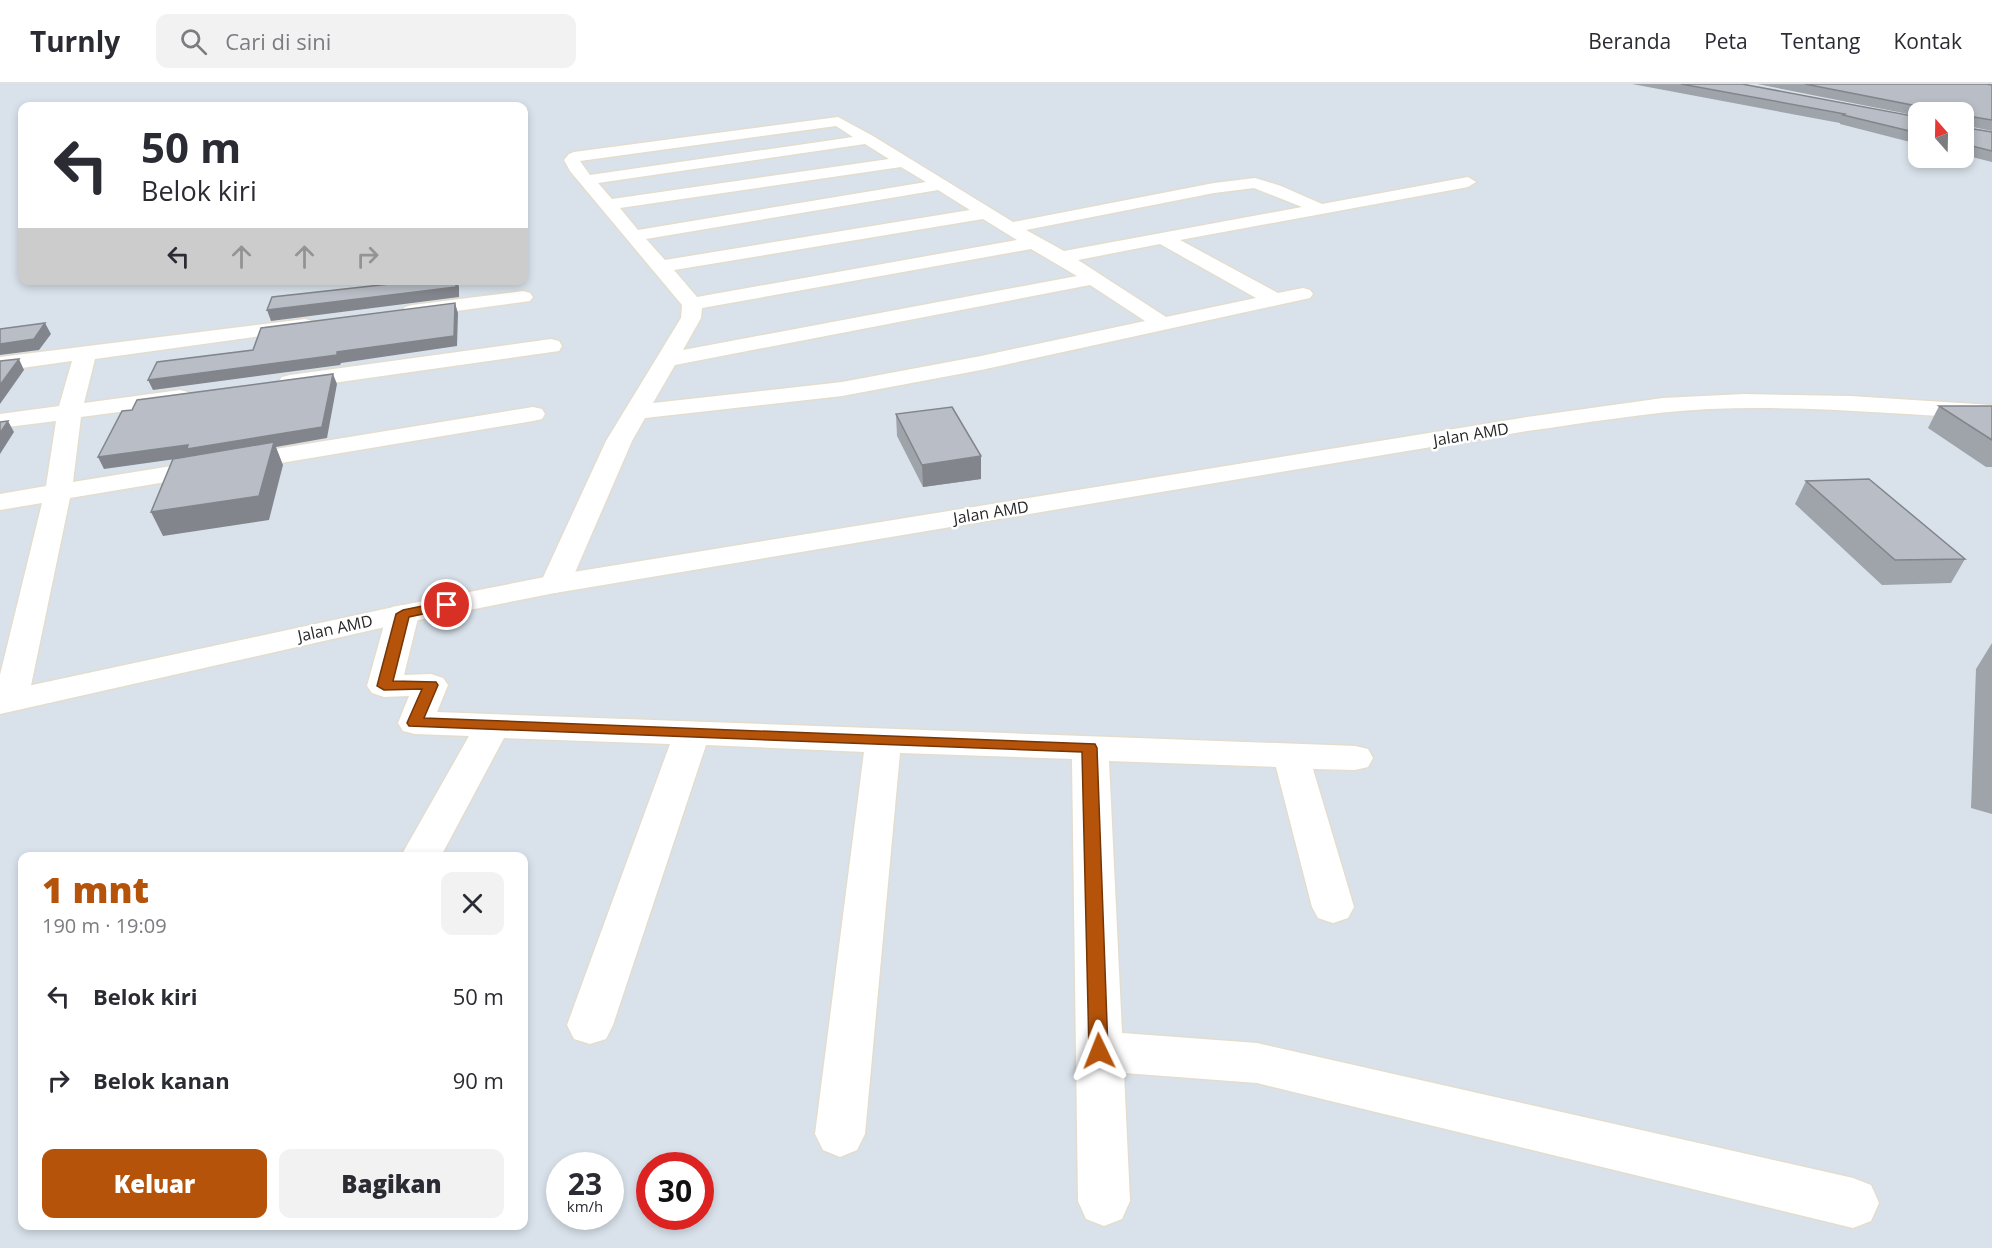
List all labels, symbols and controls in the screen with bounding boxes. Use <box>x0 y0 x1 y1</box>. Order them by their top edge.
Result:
search box <box>156 14 576 68</box>
text: Turnly <box>30 22 120 60</box>
icon: search <box>177 25 210 58</box>
text: Cari di sini <box>225 26 331 56</box>
text: Beranda <box>1588 27 1671 55</box>
text: Peta <box>1704 27 1748 55</box>
text: Tentang <box>1781 27 1860 55</box>
text: Kontak <box>1893 27 1962 55</box>
north arrow <box>1908 102 1974 168</box>
map controls <box>1908 102 1974 168</box>
text: 50 m <box>141 118 241 175</box>
icon: left <box>42 126 120 204</box>
text: Belok kiri <box>141 172 257 209</box>
icon: left <box>162 240 195 273</box>
icon: ahead <box>225 240 258 273</box>
icon: ahead <box>288 240 321 273</box>
icon: right <box>351 240 384 273</box>
street label: Jalan AMD <box>1430 417 1510 451</box>
street label: Jalan AMD <box>950 495 1030 529</box>
pin <box>421 579 472 630</box>
icon: arrive <box>430 588 463 621</box>
street label: Jalan AMD <box>293 609 375 647</box>
text: 1 mnt <box>42 865 149 914</box>
button: close <box>441 872 504 935</box>
text: 190 m · 19:09 <box>42 912 167 939</box>
icon: left <box>42 980 75 1013</box>
text: Belok kiri <box>93 981 198 1011</box>
text: 50 m <box>453 981 504 1011</box>
position arrow <box>1067 1019 1131 1083</box>
icon: right <box>42 1064 75 1097</box>
text: Belok kanan <box>93 1065 230 1095</box>
text: 90 m <box>453 1065 504 1095</box>
button: Keluar <box>42 1149 267 1218</box>
button: Bagikan <box>279 1149 504 1218</box>
speed limit sign: 30 <box>636 1152 714 1230</box>
text: 23 <box>568 1163 602 1204</box>
text: km/h <box>567 1196 603 1216</box>

